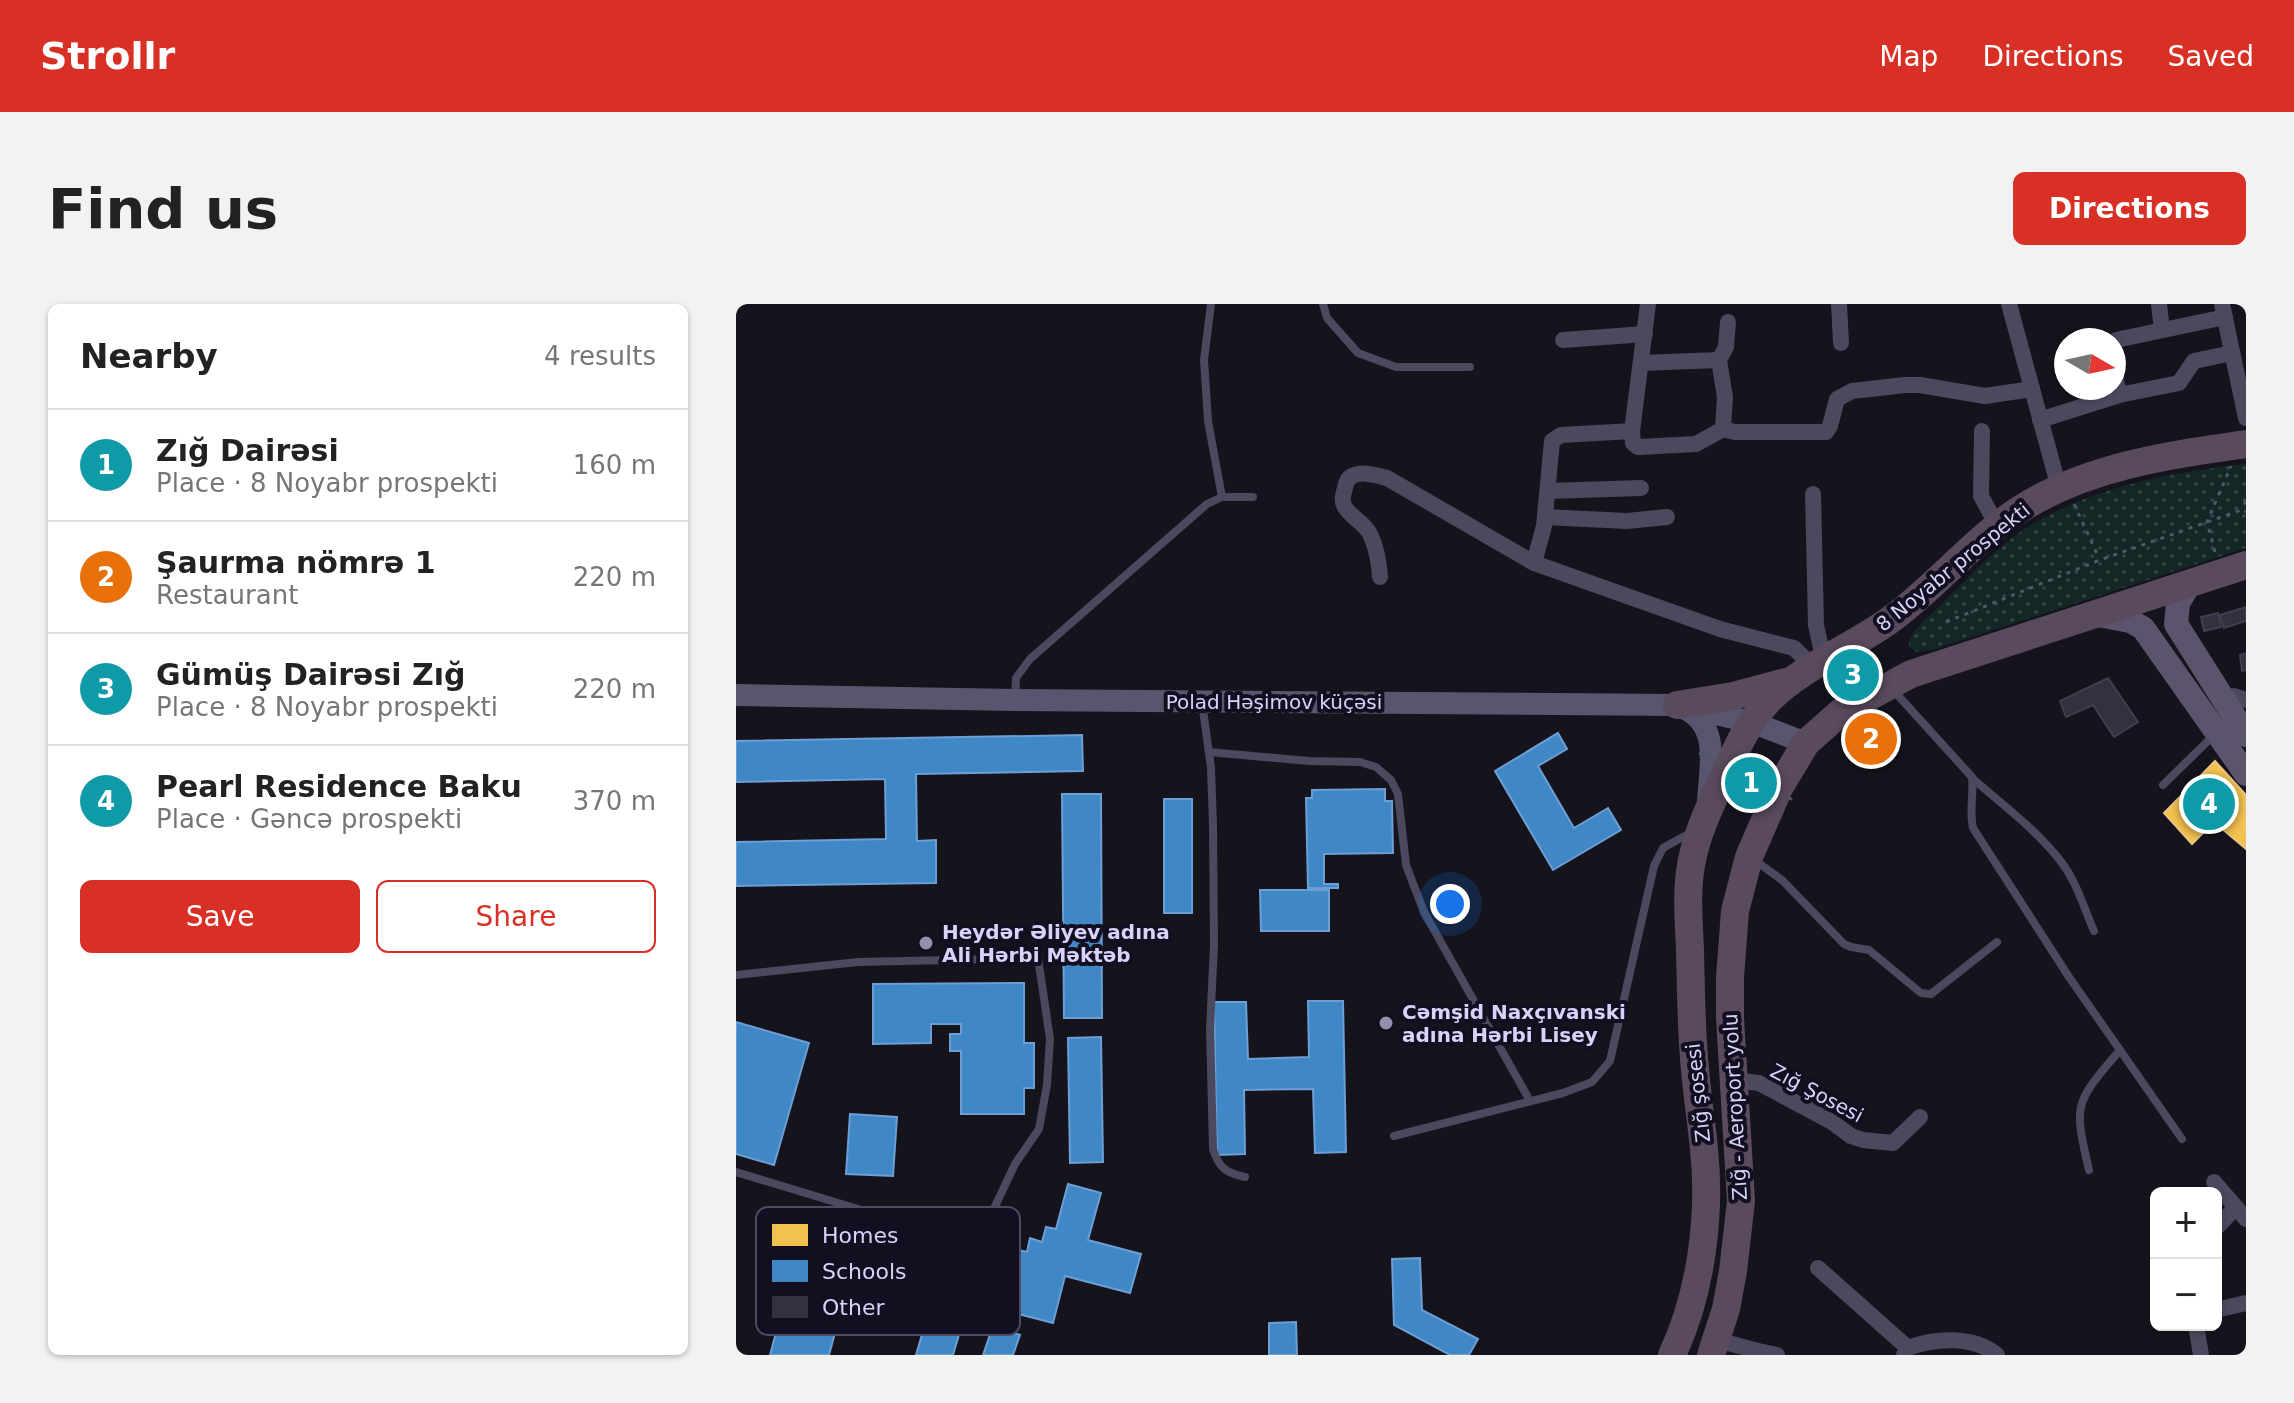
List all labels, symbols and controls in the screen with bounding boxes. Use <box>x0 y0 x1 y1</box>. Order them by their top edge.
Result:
text: Strollr <box>40 34 175 78</box>
text: Map <box>1879 40 1938 73</box>
text: Directions <box>1982 40 2123 73</box>
text: Saved <box>2167 40 2254 73</box>
button: Directions <box>2013 172 2246 245</box>
text: Find us <box>48 176 278 241</box>
north arrow <box>2054 328 2126 400</box>
text: Nearby <box>80 336 218 376</box>
text: 4 results <box>544 341 656 371</box>
text: Zığ Dairəsi <box>156 433 339 468</box>
text: 1 <box>97 450 115 480</box>
text: 160 m <box>573 450 656 480</box>
text: Place · 8 Noyabr prospekti <box>156 468 498 498</box>
street label: 8 Noyabr prospekti <box>1871 498 2035 636</box>
text: Şaurma nömrә 1 <box>156 545 436 580</box>
text: 2 <box>97 562 115 592</box>
text: 220 m <box>573 562 656 592</box>
text: Restaurant <box>156 580 298 610</box>
pin: 3 <box>1827 645 1879 705</box>
text: Gümüş Dairəsi Zığ <box>156 657 466 692</box>
text: 3 <box>97 674 115 704</box>
text: 220 m <box>573 674 656 704</box>
street label: Polad Həşimov küçəsi <box>1166 690 1382 714</box>
text: Place · 8 Noyabr prospekti <box>156 692 498 722</box>
pin: 2 <box>1845 709 1897 769</box>
pin: 1 <box>1725 753 1777 813</box>
text: Pearl Residence Baku <box>156 769 522 804</box>
pin: 4 <box>2183 774 2235 834</box>
text: 4 <box>97 786 115 816</box>
text: 370 m <box>573 786 656 816</box>
text: Place · Gəncə prospekti <box>156 804 462 834</box>
button: Save <box>80 880 360 953</box>
button: Share <box>376 880 656 953</box>
your location <box>1430 884 1470 924</box>
place label: Heydər Əliyev adına Ali Hərbi Məktəb <box>942 920 1170 967</box>
marker: Heydər Əliyev adına Ali Hərbi Məktəb <box>917 934 935 952</box>
place label: Cəmşid Naxçıvanski adına Hərbi Lisey <box>1402 1000 1626 1047</box>
street label: Zığ - Aeroport yolu <box>1718 1013 1752 1201</box>
marker: Cəmşid Naxçıvanski adına Hərbi Lisey <box>1377 1014 1395 1032</box>
street label: Zığ şosesi <box>1681 1042 1715 1144</box>
street label: Zığ Şosesi <box>1766 1058 1868 1128</box>
map controls <box>2150 1187 2222 1331</box>
button: + <box>2150 1187 2222 1259</box>
legend <box>756 1207 1020 1335</box>
text: Homes <box>822 1223 898 1248</box>
text: Schools <box>822 1259 907 1284</box>
button: − <box>2150 1259 2222 1331</box>
text: Other <box>822 1295 885 1320</box>

